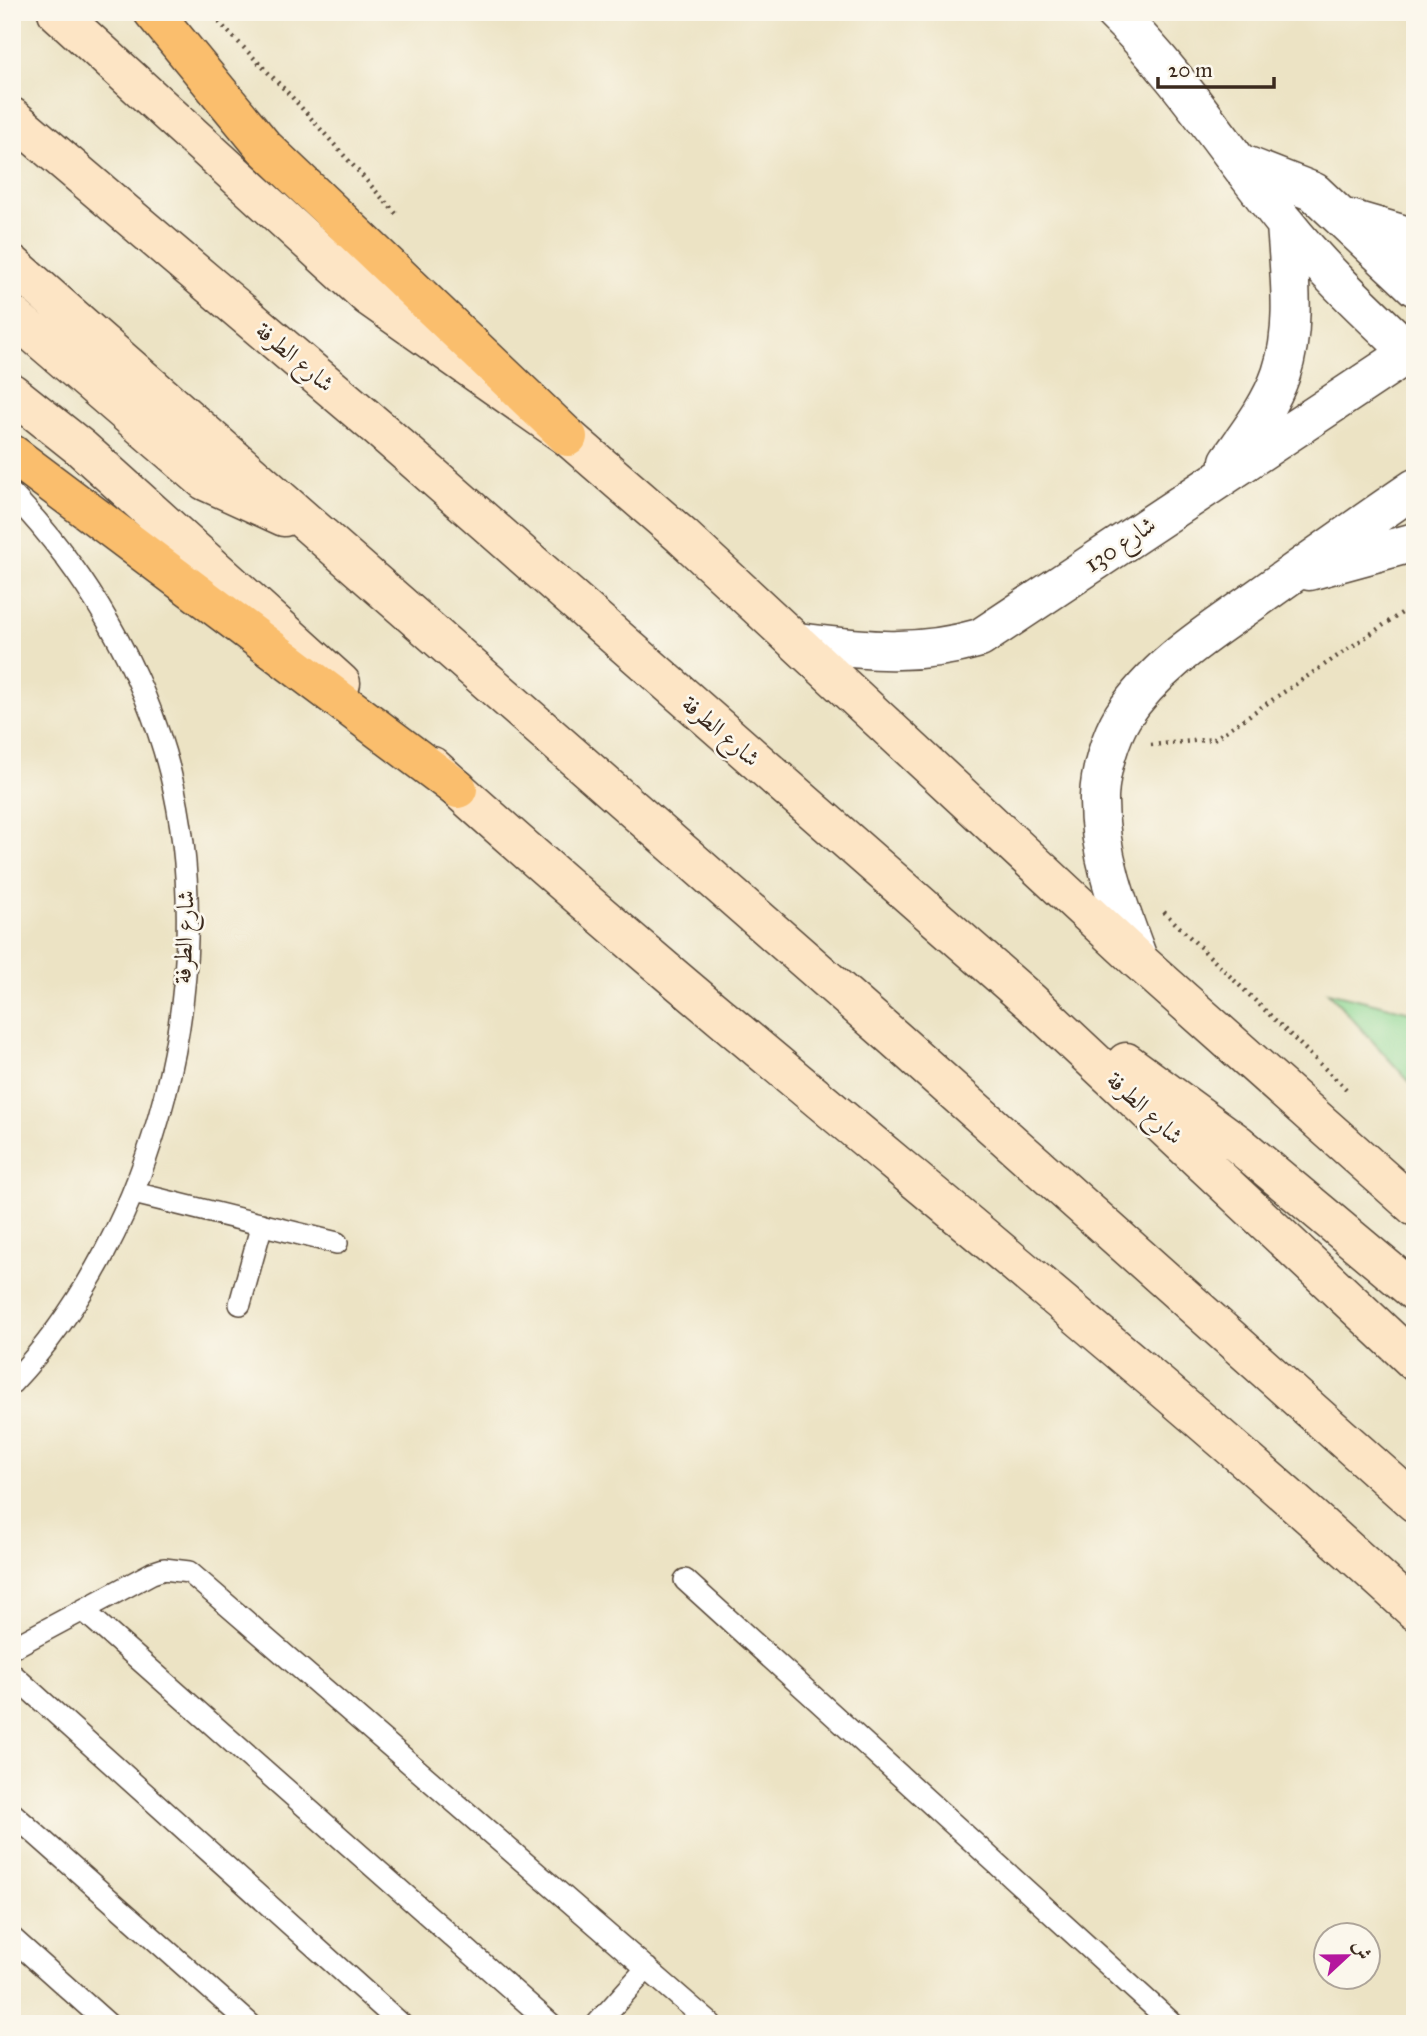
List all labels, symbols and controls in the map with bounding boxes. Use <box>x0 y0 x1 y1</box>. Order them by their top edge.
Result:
scale bar <box>1158 46 1273 90</box>
text: 20 m <box>1168 57 1213 83</box>
street label: شارع الطرفة <box>246 315 341 402</box>
street label: شارع 130 <box>1078 509 1164 583</box>
street label: شارع الطرفة <box>672 689 766 777</box>
street label: شارع الطرفة <box>167 890 206 985</box>
street label: شارع الطرفة <box>1097 1065 1190 1155</box>
north arrow <box>1312 1920 1382 1990</box>
text: ش <box>1348 1937 1376 1963</box>

